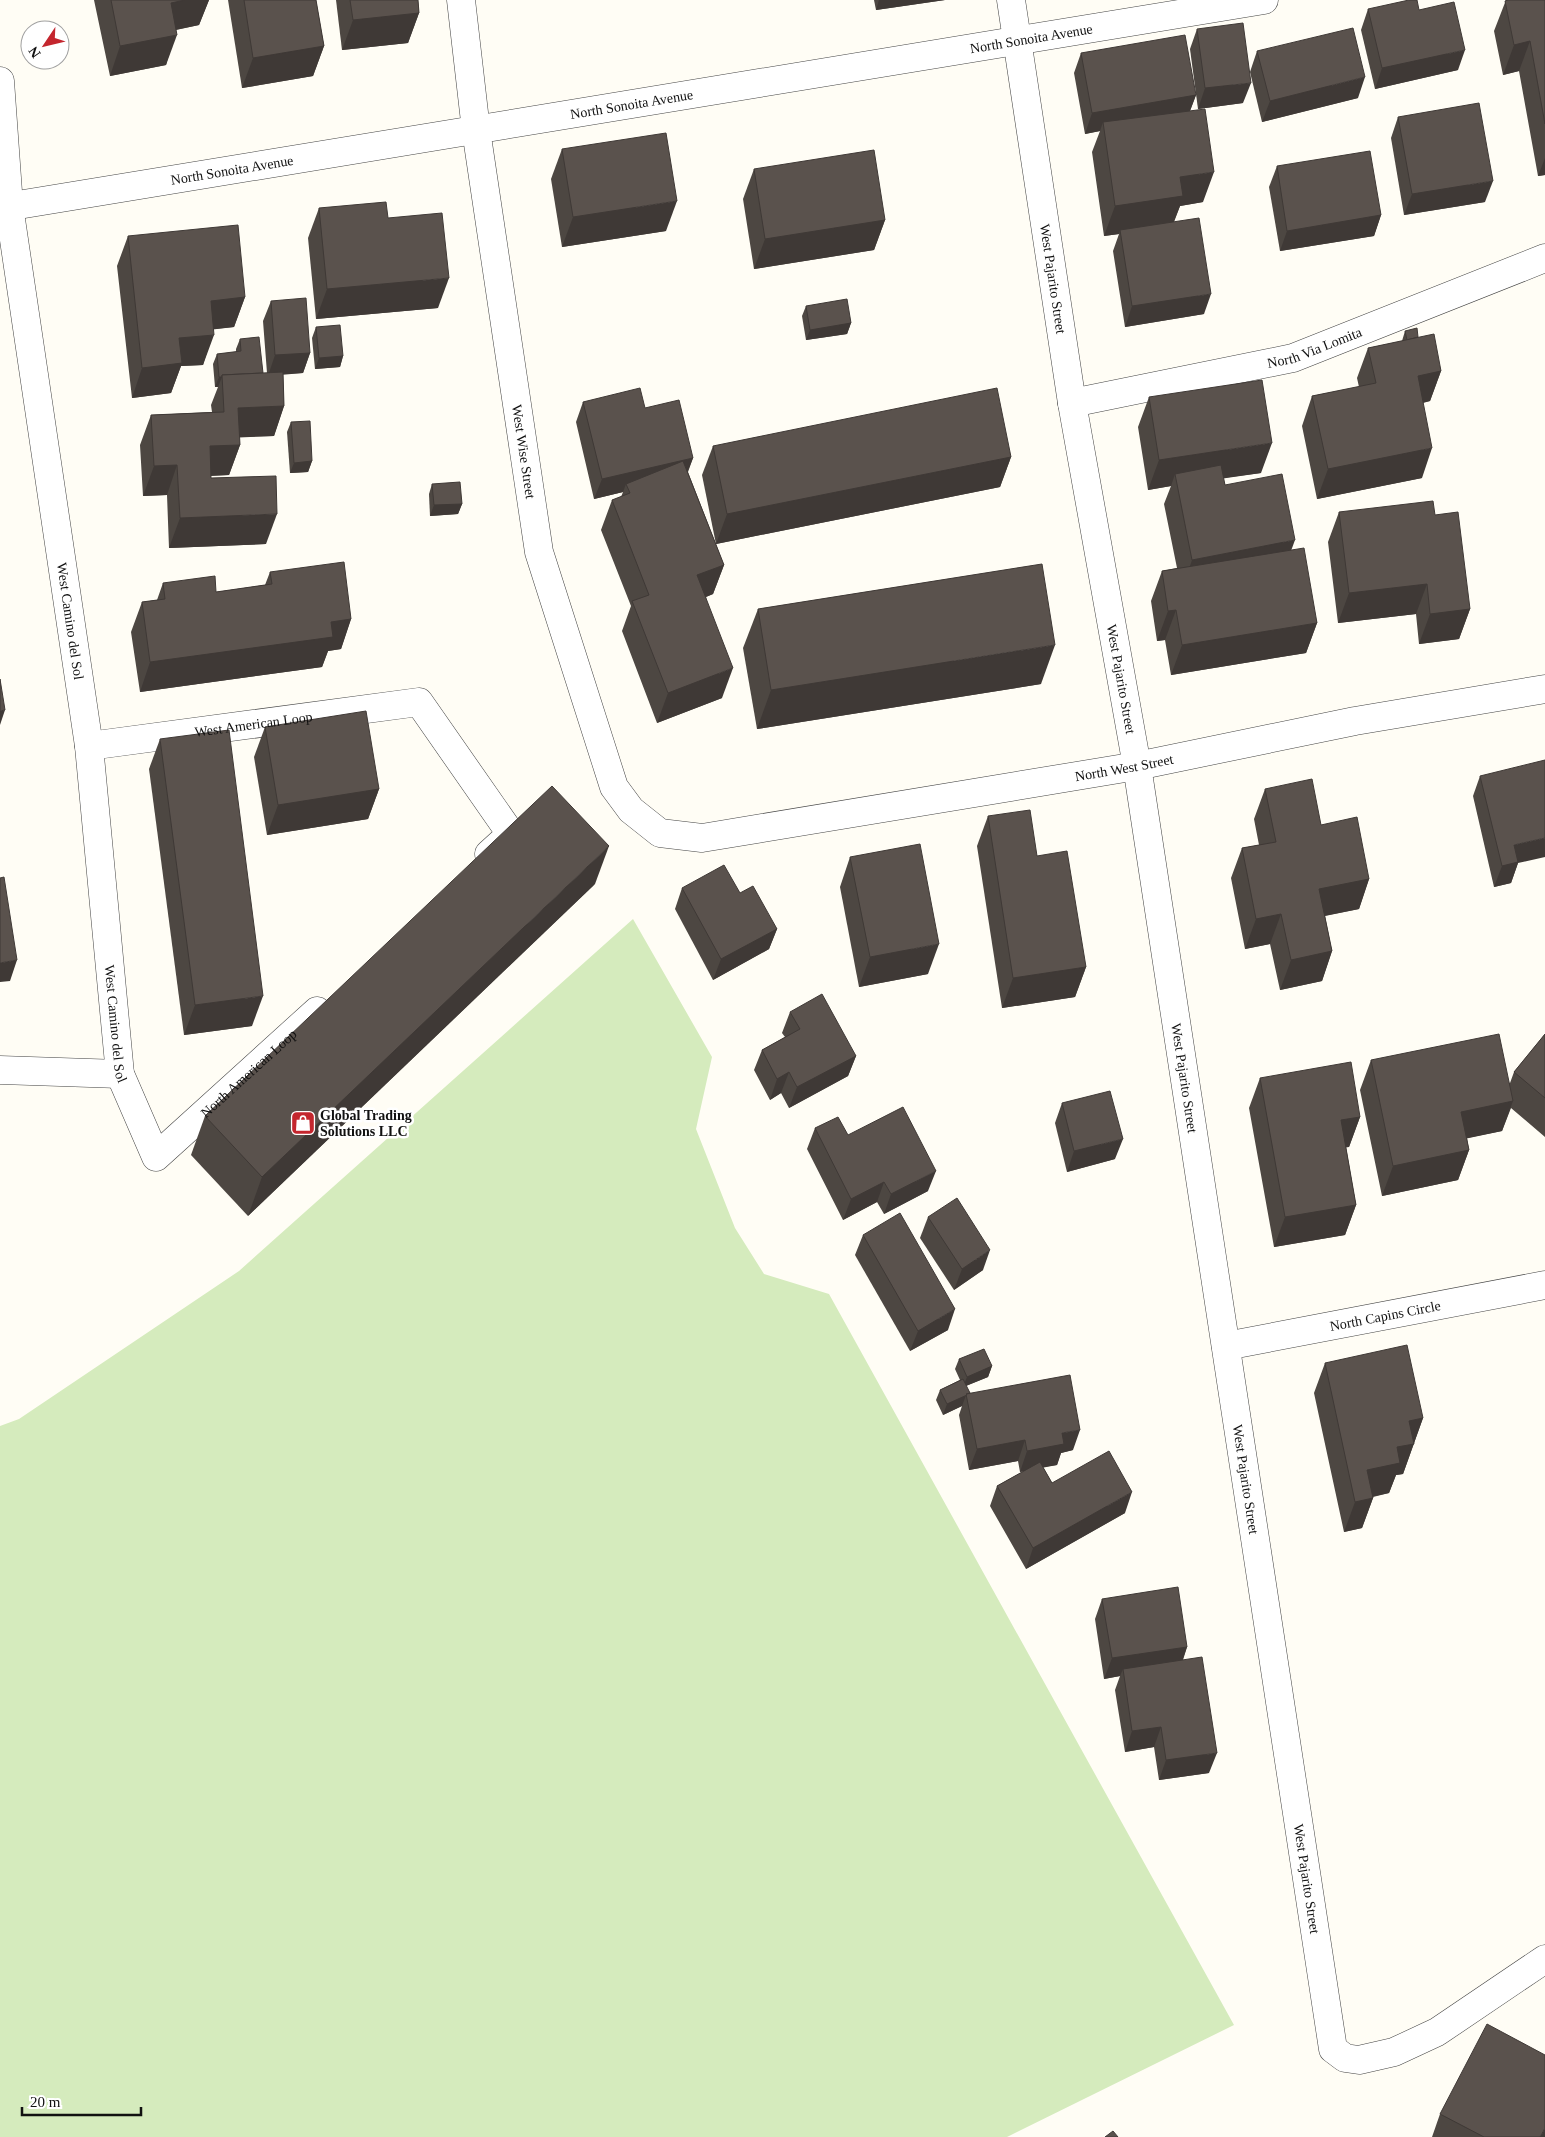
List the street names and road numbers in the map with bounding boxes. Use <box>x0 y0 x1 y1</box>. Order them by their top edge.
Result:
street label: North Sonoita Avenue <box>969 21 1094 56</box>
street label: North Sonoita Avenue <box>569 87 694 122</box>
street label: North Sonoita Avenue <box>169 153 294 188</box>
street label: West Pajarito Street <box>1037 223 1068 335</box>
street label: North Via Lomita <box>1266 324 1365 371</box>
street label: West Wise Street <box>509 403 538 500</box>
street label: West Camino del Sol <box>54 562 86 681</box>
street label: West Pajarito Street <box>1104 623 1138 735</box>
street label: West American Loop <box>194 709 313 740</box>
street label: North West Street <box>1074 752 1175 784</box>
street label: West Camino del Sol <box>102 964 130 1085</box>
street label: West Pajarito Street <box>1168 1022 1200 1134</box>
street label: North American Loop <box>198 1026 300 1121</box>
street label: North Capins Circle <box>1328 1298 1442 1334</box>
street label: West Pajarito Street <box>1230 1423 1261 1536</box>
street label: West Pajarito Street <box>1291 1823 1322 1935</box>

